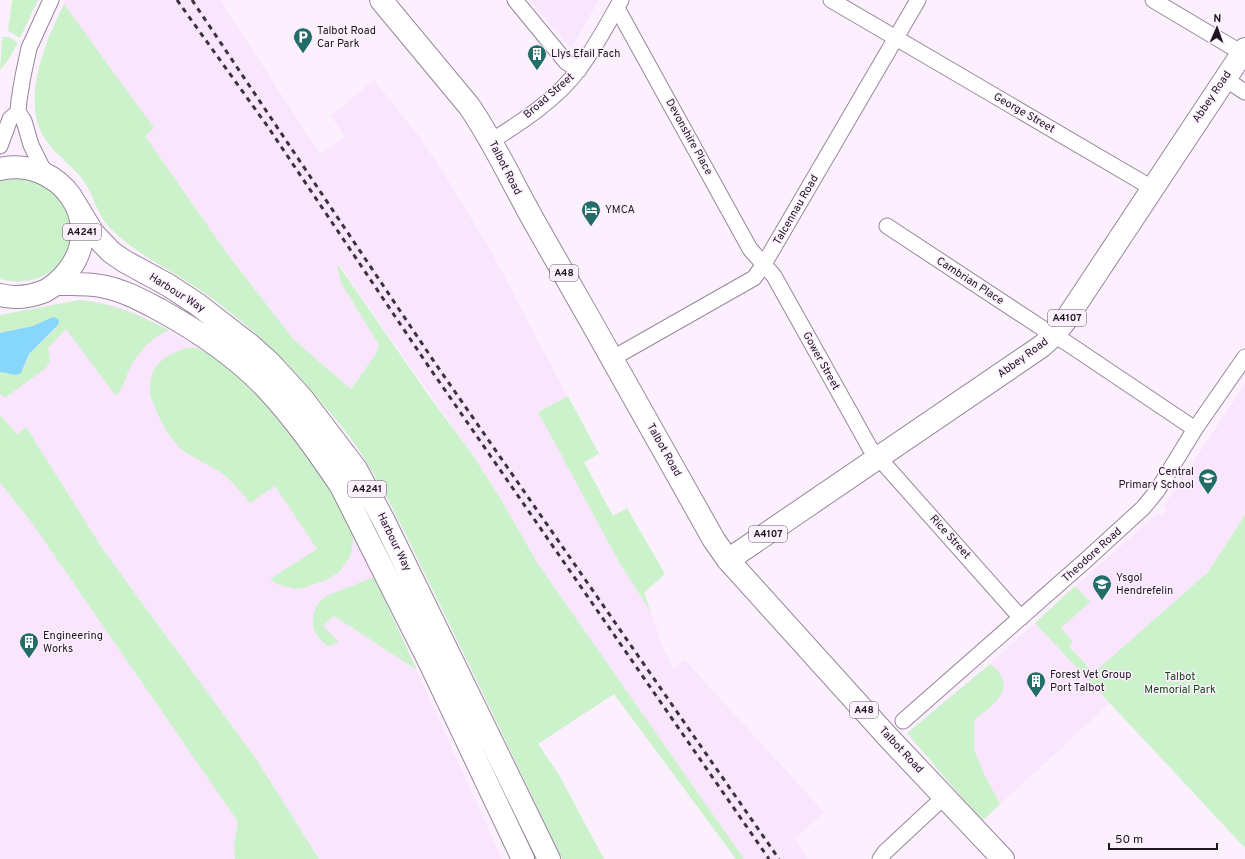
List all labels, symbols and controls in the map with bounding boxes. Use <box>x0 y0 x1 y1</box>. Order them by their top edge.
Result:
north arrow <box>1197 8 1237 48</box>
text: N <box>1213 12 1222 26</box>
place label: Talbot Road Car Park <box>317 24 376 51</box>
parking icon: Talbot Road Car Park <box>292 26 314 54</box>
building icon: Llys Efail Fach <box>526 43 548 71</box>
place label: Llys Efail Fach <box>551 47 620 61</box>
street label: Abbey Road <box>1190 68 1234 126</box>
street label: Broad Street <box>521 70 577 122</box>
street label: George Street <box>991 90 1057 136</box>
street label: Devonshire Place <box>662 96 716 178</box>
street label: Talbot Road <box>485 139 525 197</box>
street label: Talcennau Road <box>770 172 822 248</box>
hotel icon: YMCA <box>580 199 602 227</box>
place label: YMCA <box>605 203 635 217</box>
road number: A4241 <box>63 224 101 240</box>
street label: Cambrian Place <box>934 254 1006 308</box>
road number: A48 <box>550 265 578 281</box>
street label: Harbour Way <box>146 270 208 316</box>
road number: A4107 <box>1048 310 1086 326</box>
street label: Gower Street <box>799 329 843 393</box>
street label: Abbey Road <box>995 335 1051 381</box>
street label: Talbot Road <box>644 421 684 479</box>
place label: Central Primary School <box>1118 465 1194 492</box>
school or university icon: Central Primary School <box>1197 467 1219 495</box>
road number: A4241 <box>348 481 386 497</box>
street label: Harbour Way <box>374 510 414 574</box>
street label: Rice Street <box>927 512 973 562</box>
street label: Theodore Road <box>1059 525 1125 585</box>
road number: A4107 <box>749 526 787 542</box>
place label: Ysgol Hendrefelin <box>1116 571 1173 598</box>
school or university icon: Ysgol Hendrefelin <box>1091 573 1113 601</box>
place label: Engineering Works <box>43 629 103 656</box>
building icon: Engineering Works <box>18 631 40 659</box>
place label: Forest Vet Group Port Talbot <box>1050 668 1131 695</box>
building icon: Forest Vet Group Port Talbot <box>1025 670 1047 698</box>
park label: Talbot Memorial Park <box>1144 670 1216 697</box>
road number: A48 <box>850 702 878 718</box>
street label: Talbot Road <box>876 724 926 776</box>
scale bar <box>1109 825 1217 851</box>
text: 50 m <box>1115 832 1143 848</box>

